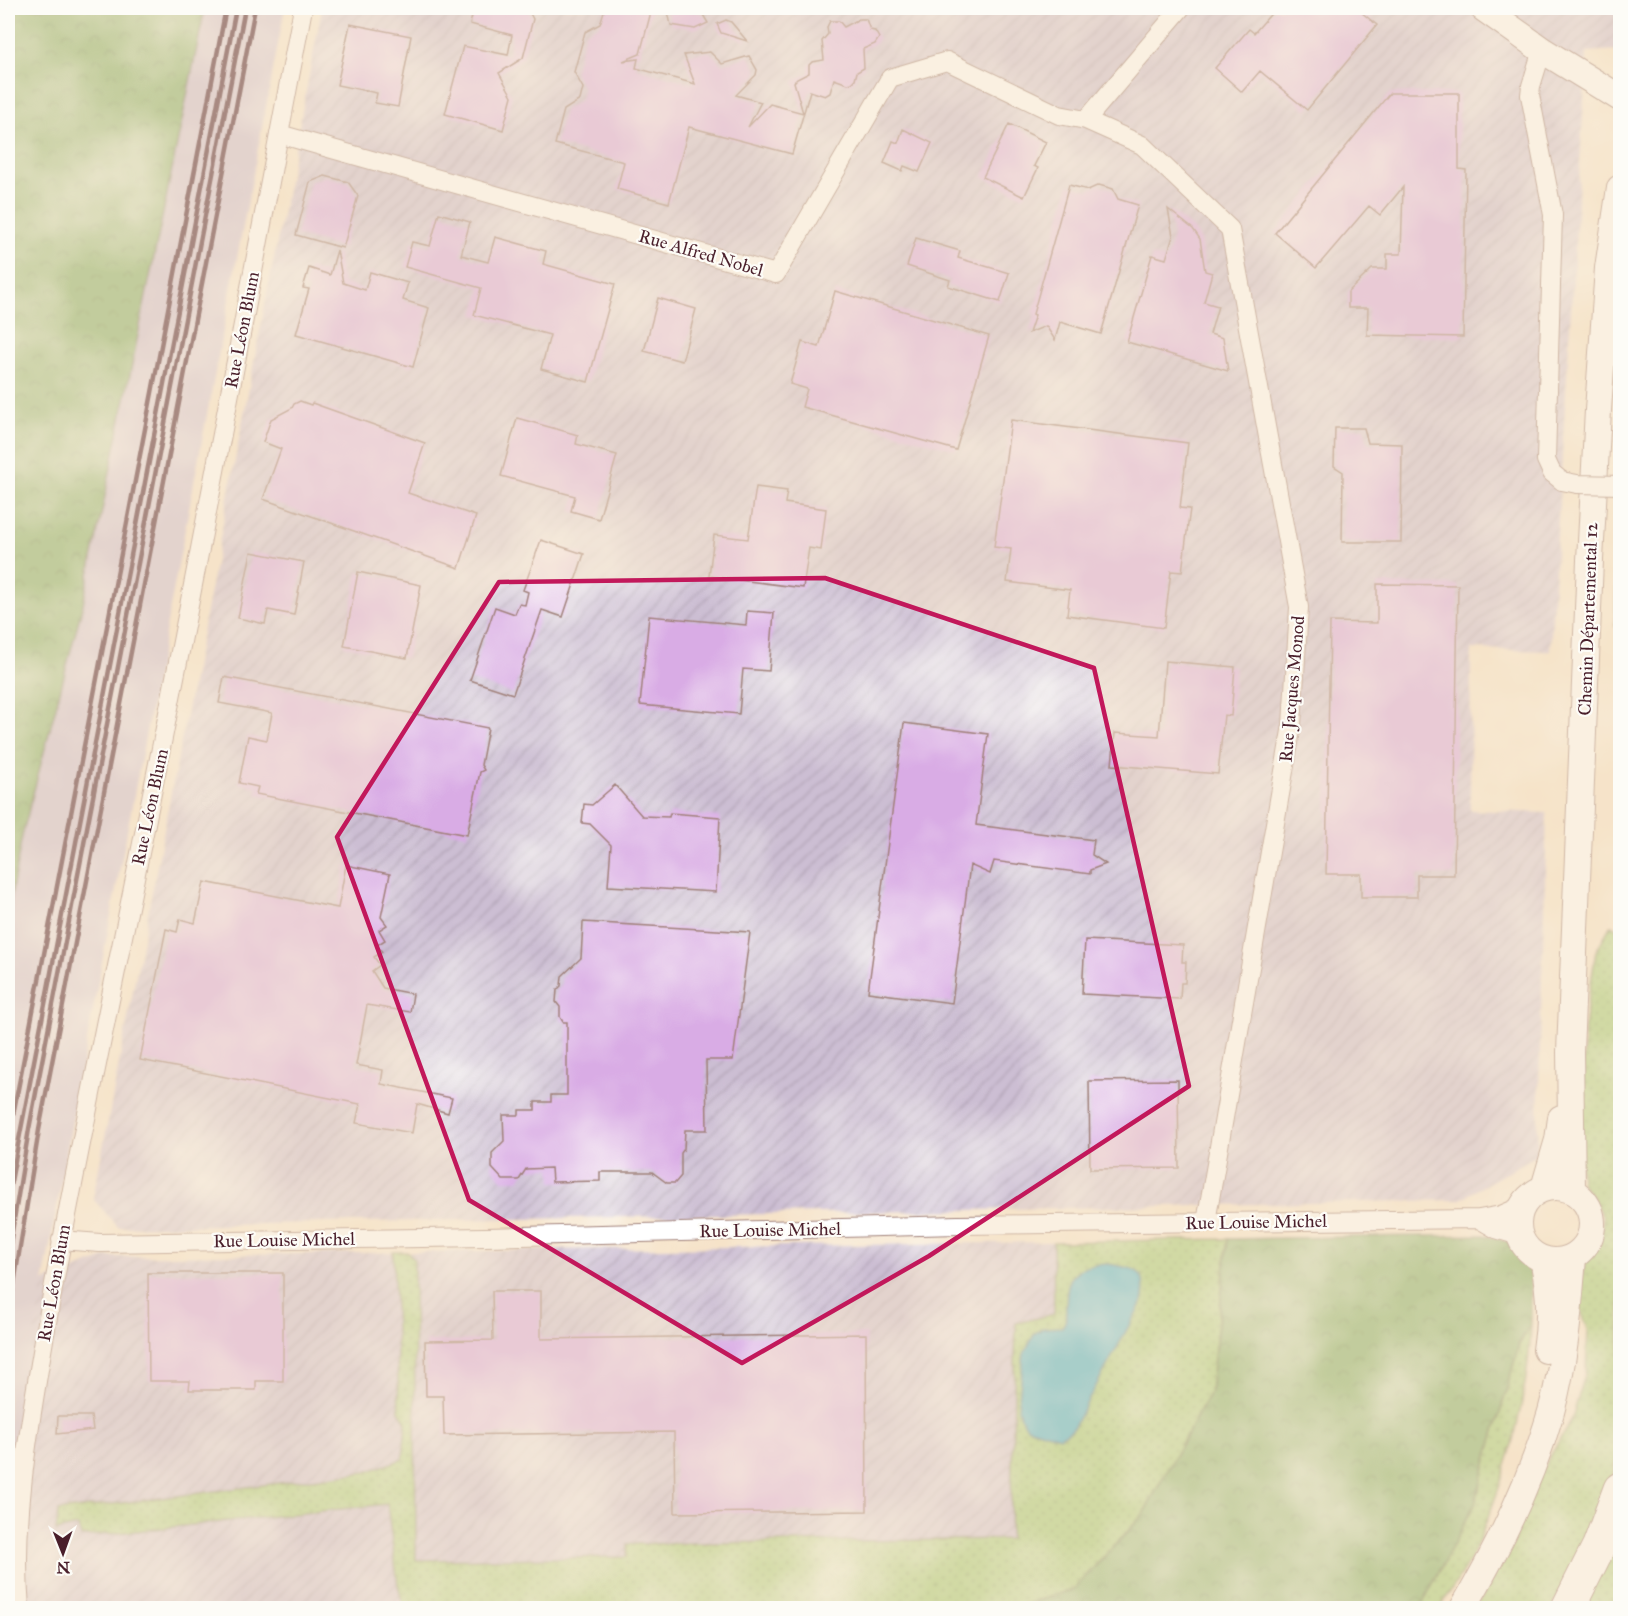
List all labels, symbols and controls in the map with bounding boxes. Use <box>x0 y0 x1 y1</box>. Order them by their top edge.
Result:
street label: Rue Alfred Nobel <box>636 225 766 281</box>
street label: Rue Léon Blum <box>220 270 264 390</box>
street label: Chemin Départemental 12 <box>1574 522 1602 716</box>
street label: Rue Jacques Monod <box>1275 615 1310 763</box>
street label: Rue Léon Blum <box>127 747 173 867</box>
street label: Rue Louise Michel <box>1185 1210 1327 1234</box>
street label: Rue Louise Michel <box>699 1218 841 1242</box>
street label: Rue Léon Blum <box>33 1223 75 1343</box>
street label: Rue Louise Michel <box>213 1228 355 1252</box>
north arrow <box>33 1523 93 1583</box>
text: N <box>56 1558 70 1577</box>

